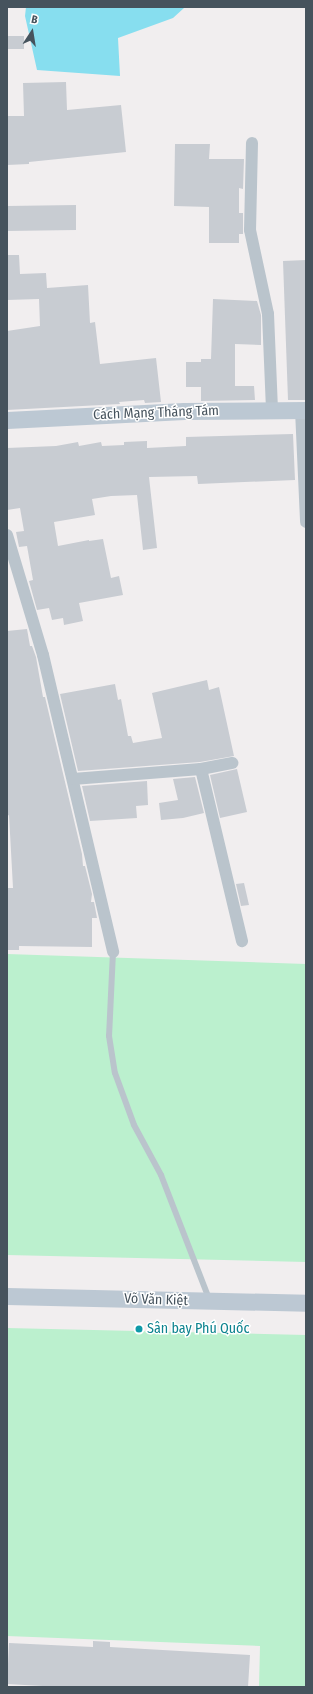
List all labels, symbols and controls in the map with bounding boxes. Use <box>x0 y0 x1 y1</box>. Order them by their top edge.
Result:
north arrow <box>12 12 52 52</box>
text: B <box>30 13 39 27</box>
street label: Cách Mạng Tháng Tám <box>93 402 219 424</box>
street label: Võ Văn Kiệt <box>124 1290 188 1310</box>
place label: Sân bay Phú Quốc <box>147 1321 249 1337</box>
marker: Sân bay Phú Quốc <box>134 1324 144 1334</box>

